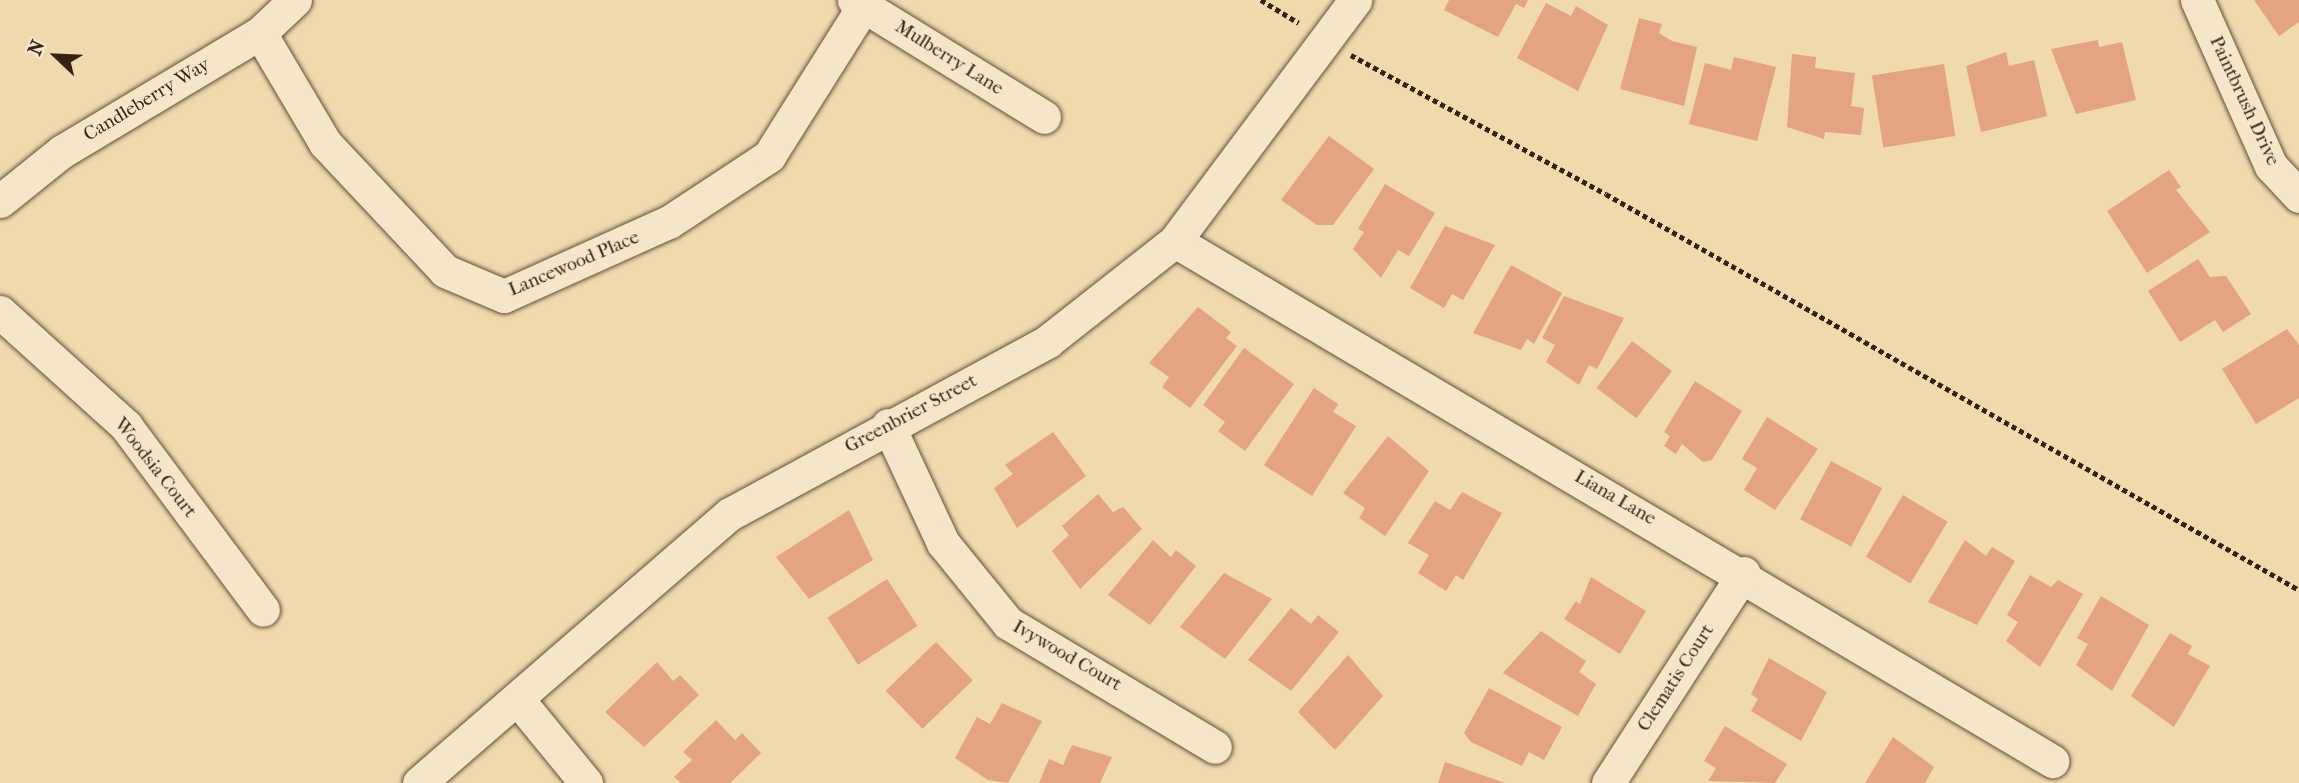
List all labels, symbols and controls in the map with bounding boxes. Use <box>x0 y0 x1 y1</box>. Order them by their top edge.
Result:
street label: Mulberry Lane <box>891 16 1007 100</box>
north arrow <box>21 21 91 91</box>
street label: Paintbrush Drive <box>2204 33 2284 169</box>
text: N <box>24 37 50 59</box>
street label: Candleberry Way <box>80 53 214 147</box>
street label: Lancewood Place <box>505 226 643 302</box>
street label: Greenbrier Street <box>841 370 981 458</box>
street label: Woodsia Court <box>109 414 201 522</box>
street label: Liana Lane <box>1570 466 1660 530</box>
street label: Ivywood Court <box>1008 616 1126 696</box>
street label: Clematis Court <box>1633 620 1719 736</box>

